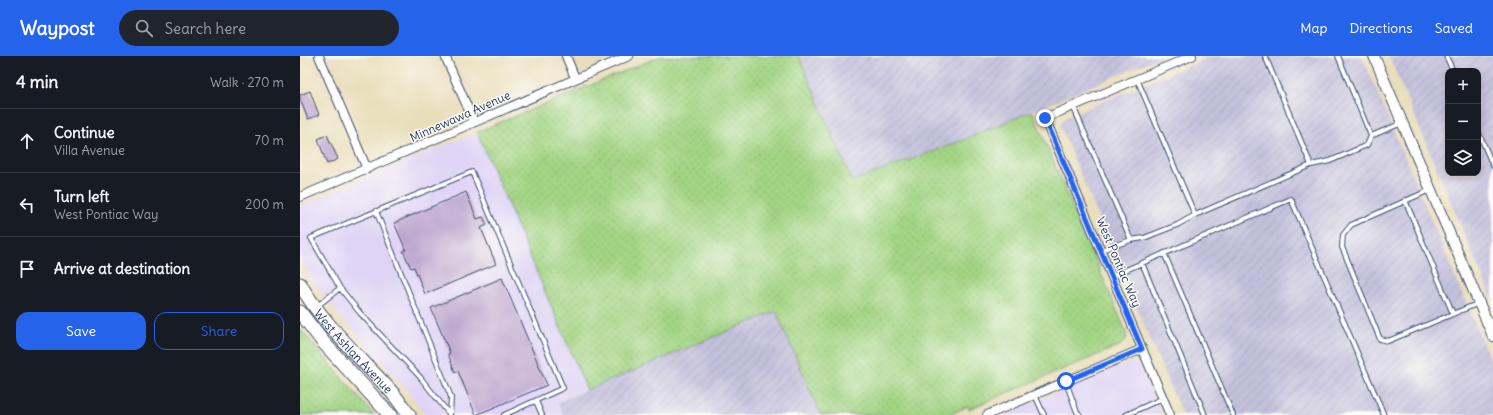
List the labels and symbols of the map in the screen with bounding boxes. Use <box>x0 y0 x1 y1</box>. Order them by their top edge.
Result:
street label: Minnewawa Avenue <box>407 87 513 145</box>
route end <box>1036 109 1054 127</box>
street label: West Pontiac Way <box>1093 215 1145 309</box>
street label: West Ashlan Avenue <box>311 306 396 396</box>
route start <box>1057 372 1075 390</box>

